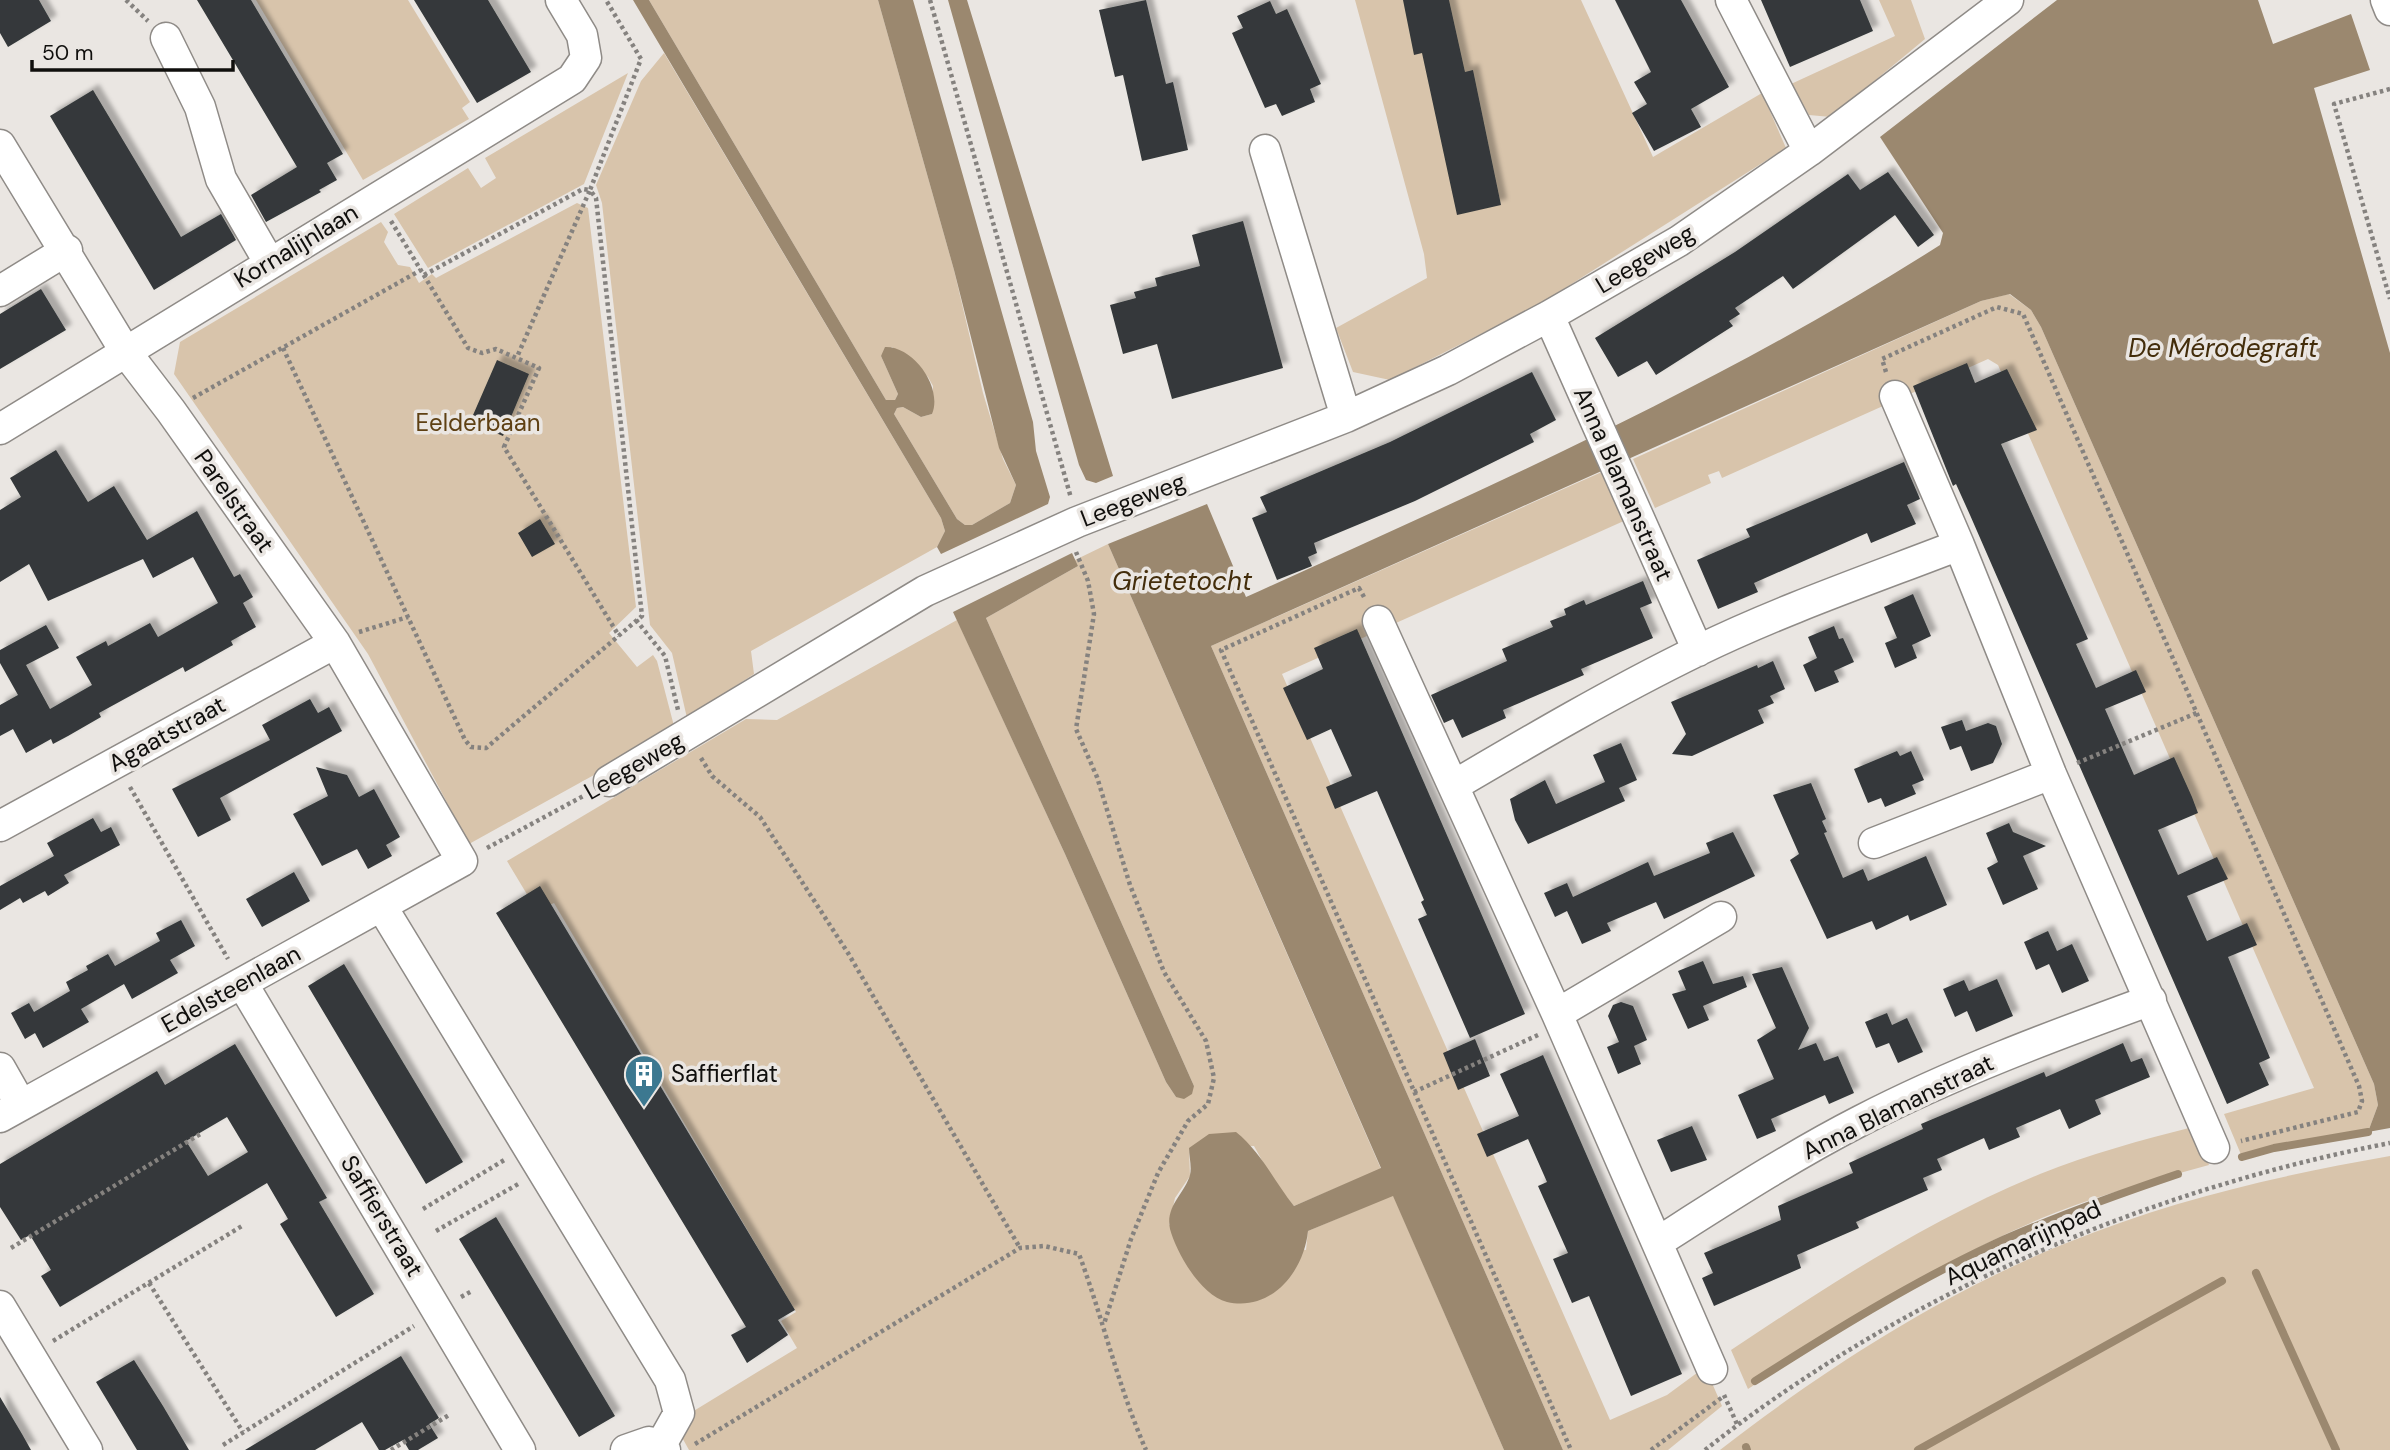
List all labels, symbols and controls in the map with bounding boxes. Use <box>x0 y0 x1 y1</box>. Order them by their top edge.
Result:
scale bar <box>32 28 233 72</box>
text: 50 m <box>42 39 93 67</box>
street label: Kornalijnlaan <box>228 196 363 295</box>
street label: Leegeweg <box>1590 217 1700 300</box>
water label: De Mérodegraft <box>2128 331 2319 365</box>
street label: Anna Blamanstraat <box>1567 382 1680 586</box>
park label: Eelderbaan <box>415 407 541 438</box>
street label: Parelstraat <box>188 443 281 558</box>
street label: Leegeweg <box>1076 465 1190 534</box>
water label: Grietetocht <box>1112 564 1253 598</box>
street label: Agaatstraat <box>103 689 231 779</box>
street label: Leegeweg <box>578 725 689 807</box>
street label: Edelsteenlaan <box>156 938 306 1040</box>
street label: Anna Blamanstraat <box>1797 1047 1999 1166</box>
building icon: Saffierflat <box>623 1053 665 1108</box>
place label: Saffierflat <box>671 1058 778 1089</box>
street label: Saffierstraat <box>334 1149 431 1282</box>
street label: Aquamarijnpad <box>1940 1193 2106 1292</box>

